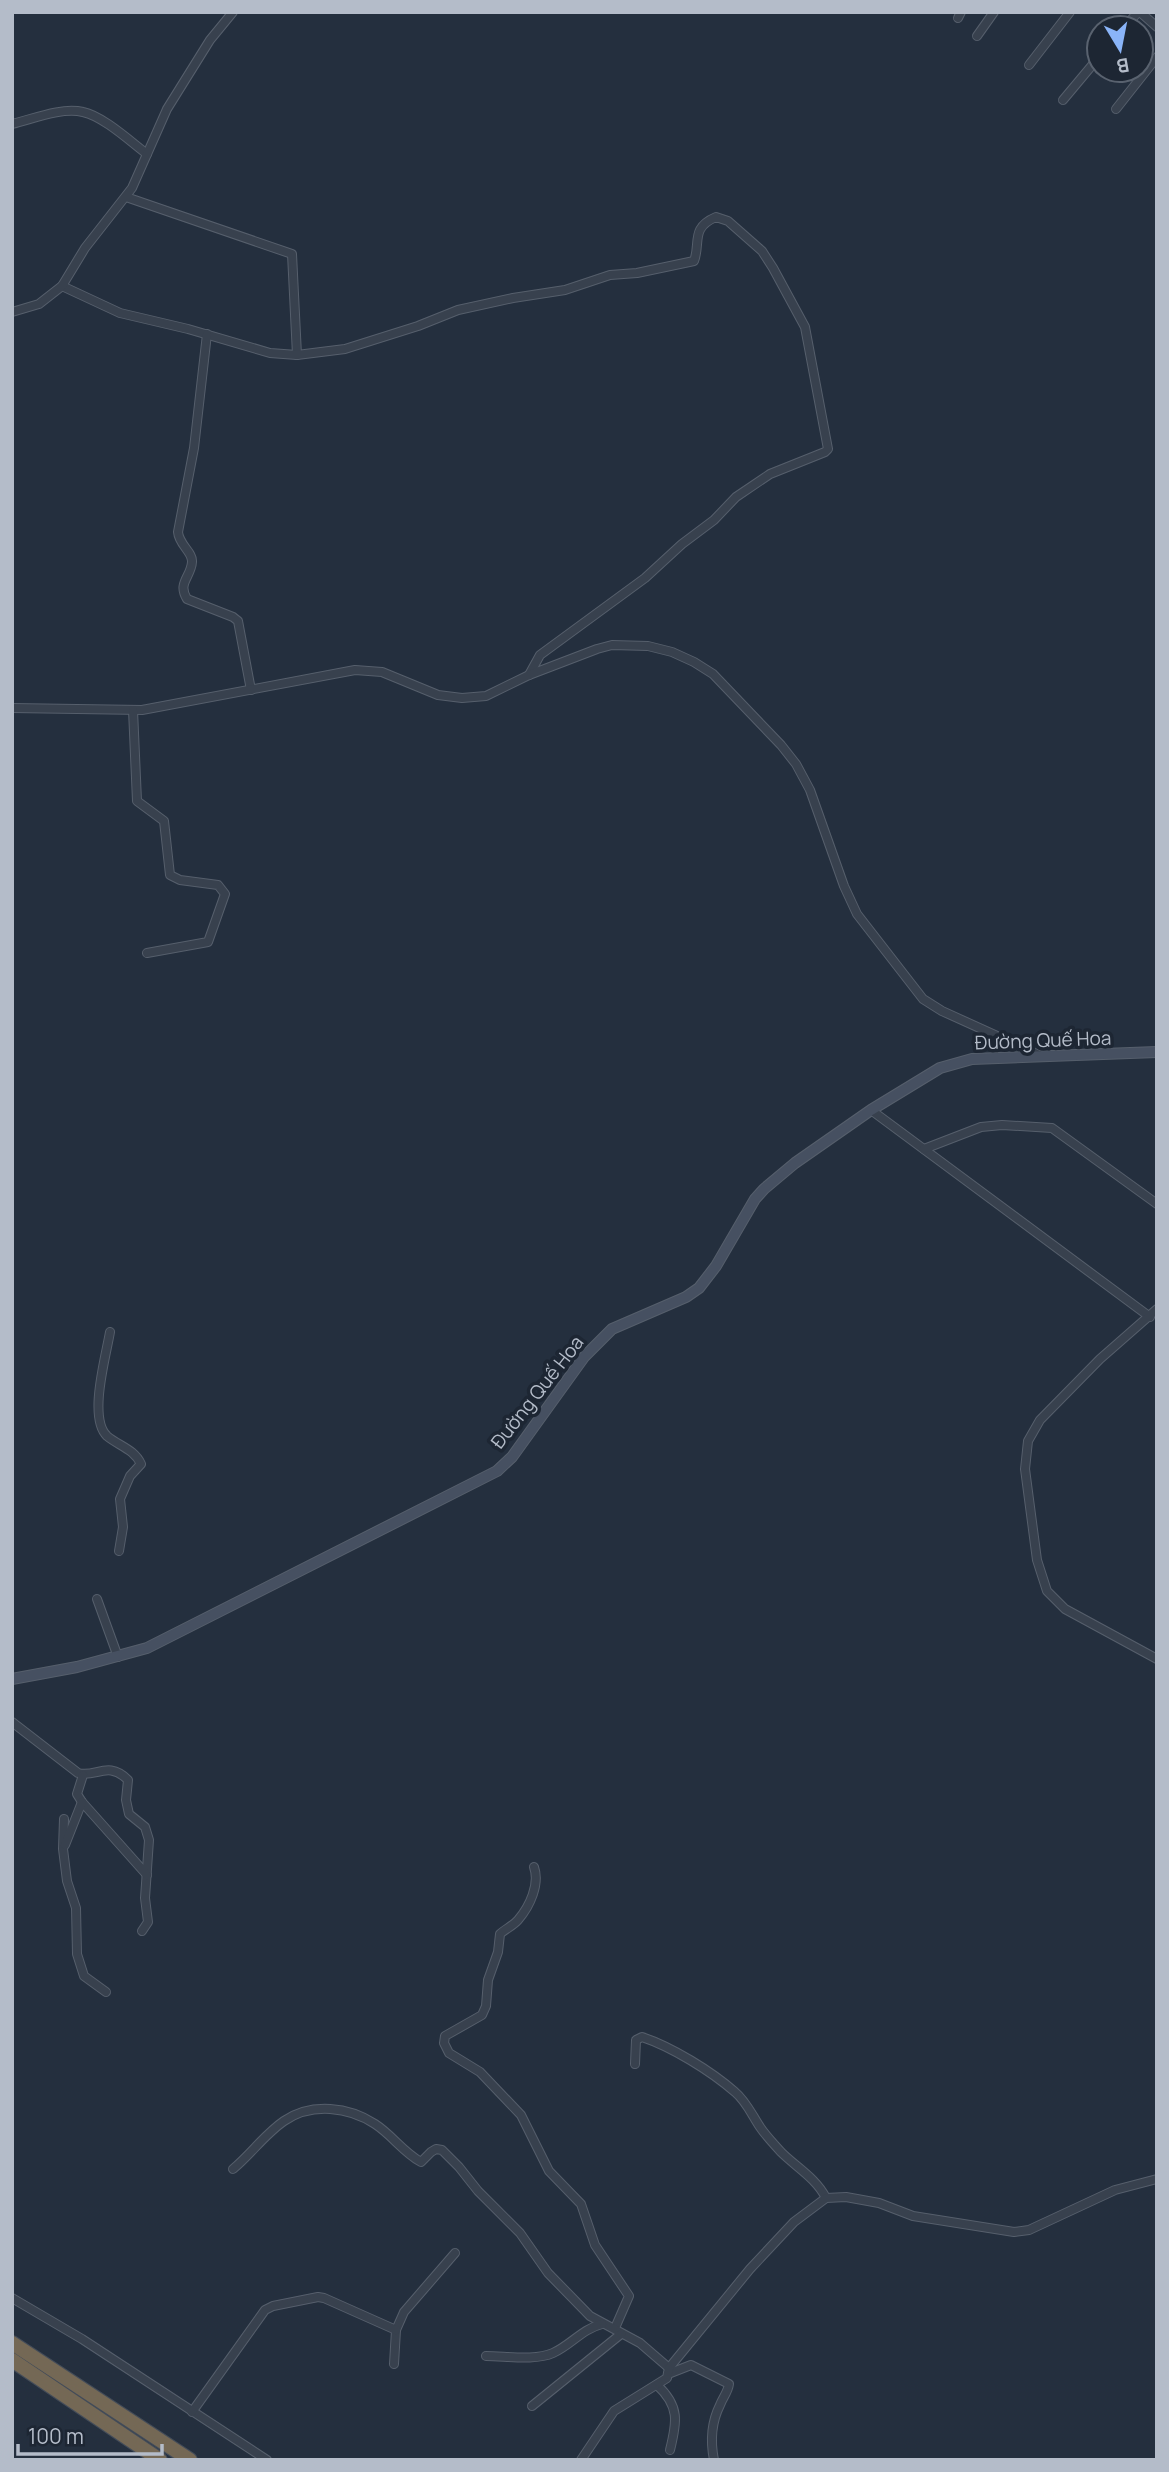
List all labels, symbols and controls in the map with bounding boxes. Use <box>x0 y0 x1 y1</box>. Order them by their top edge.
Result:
north arrow <box>1085 14 1155 84</box>
text: B <box>1115 52 1131 80</box>
street label: Đường Quế Hoa <box>974 1025 1112 1055</box>
street label: Đường Quế Hoa <box>485 1330 589 1454</box>
scale bar <box>18 2412 161 2456</box>
text: 100 m <box>28 2422 84 2450</box>

